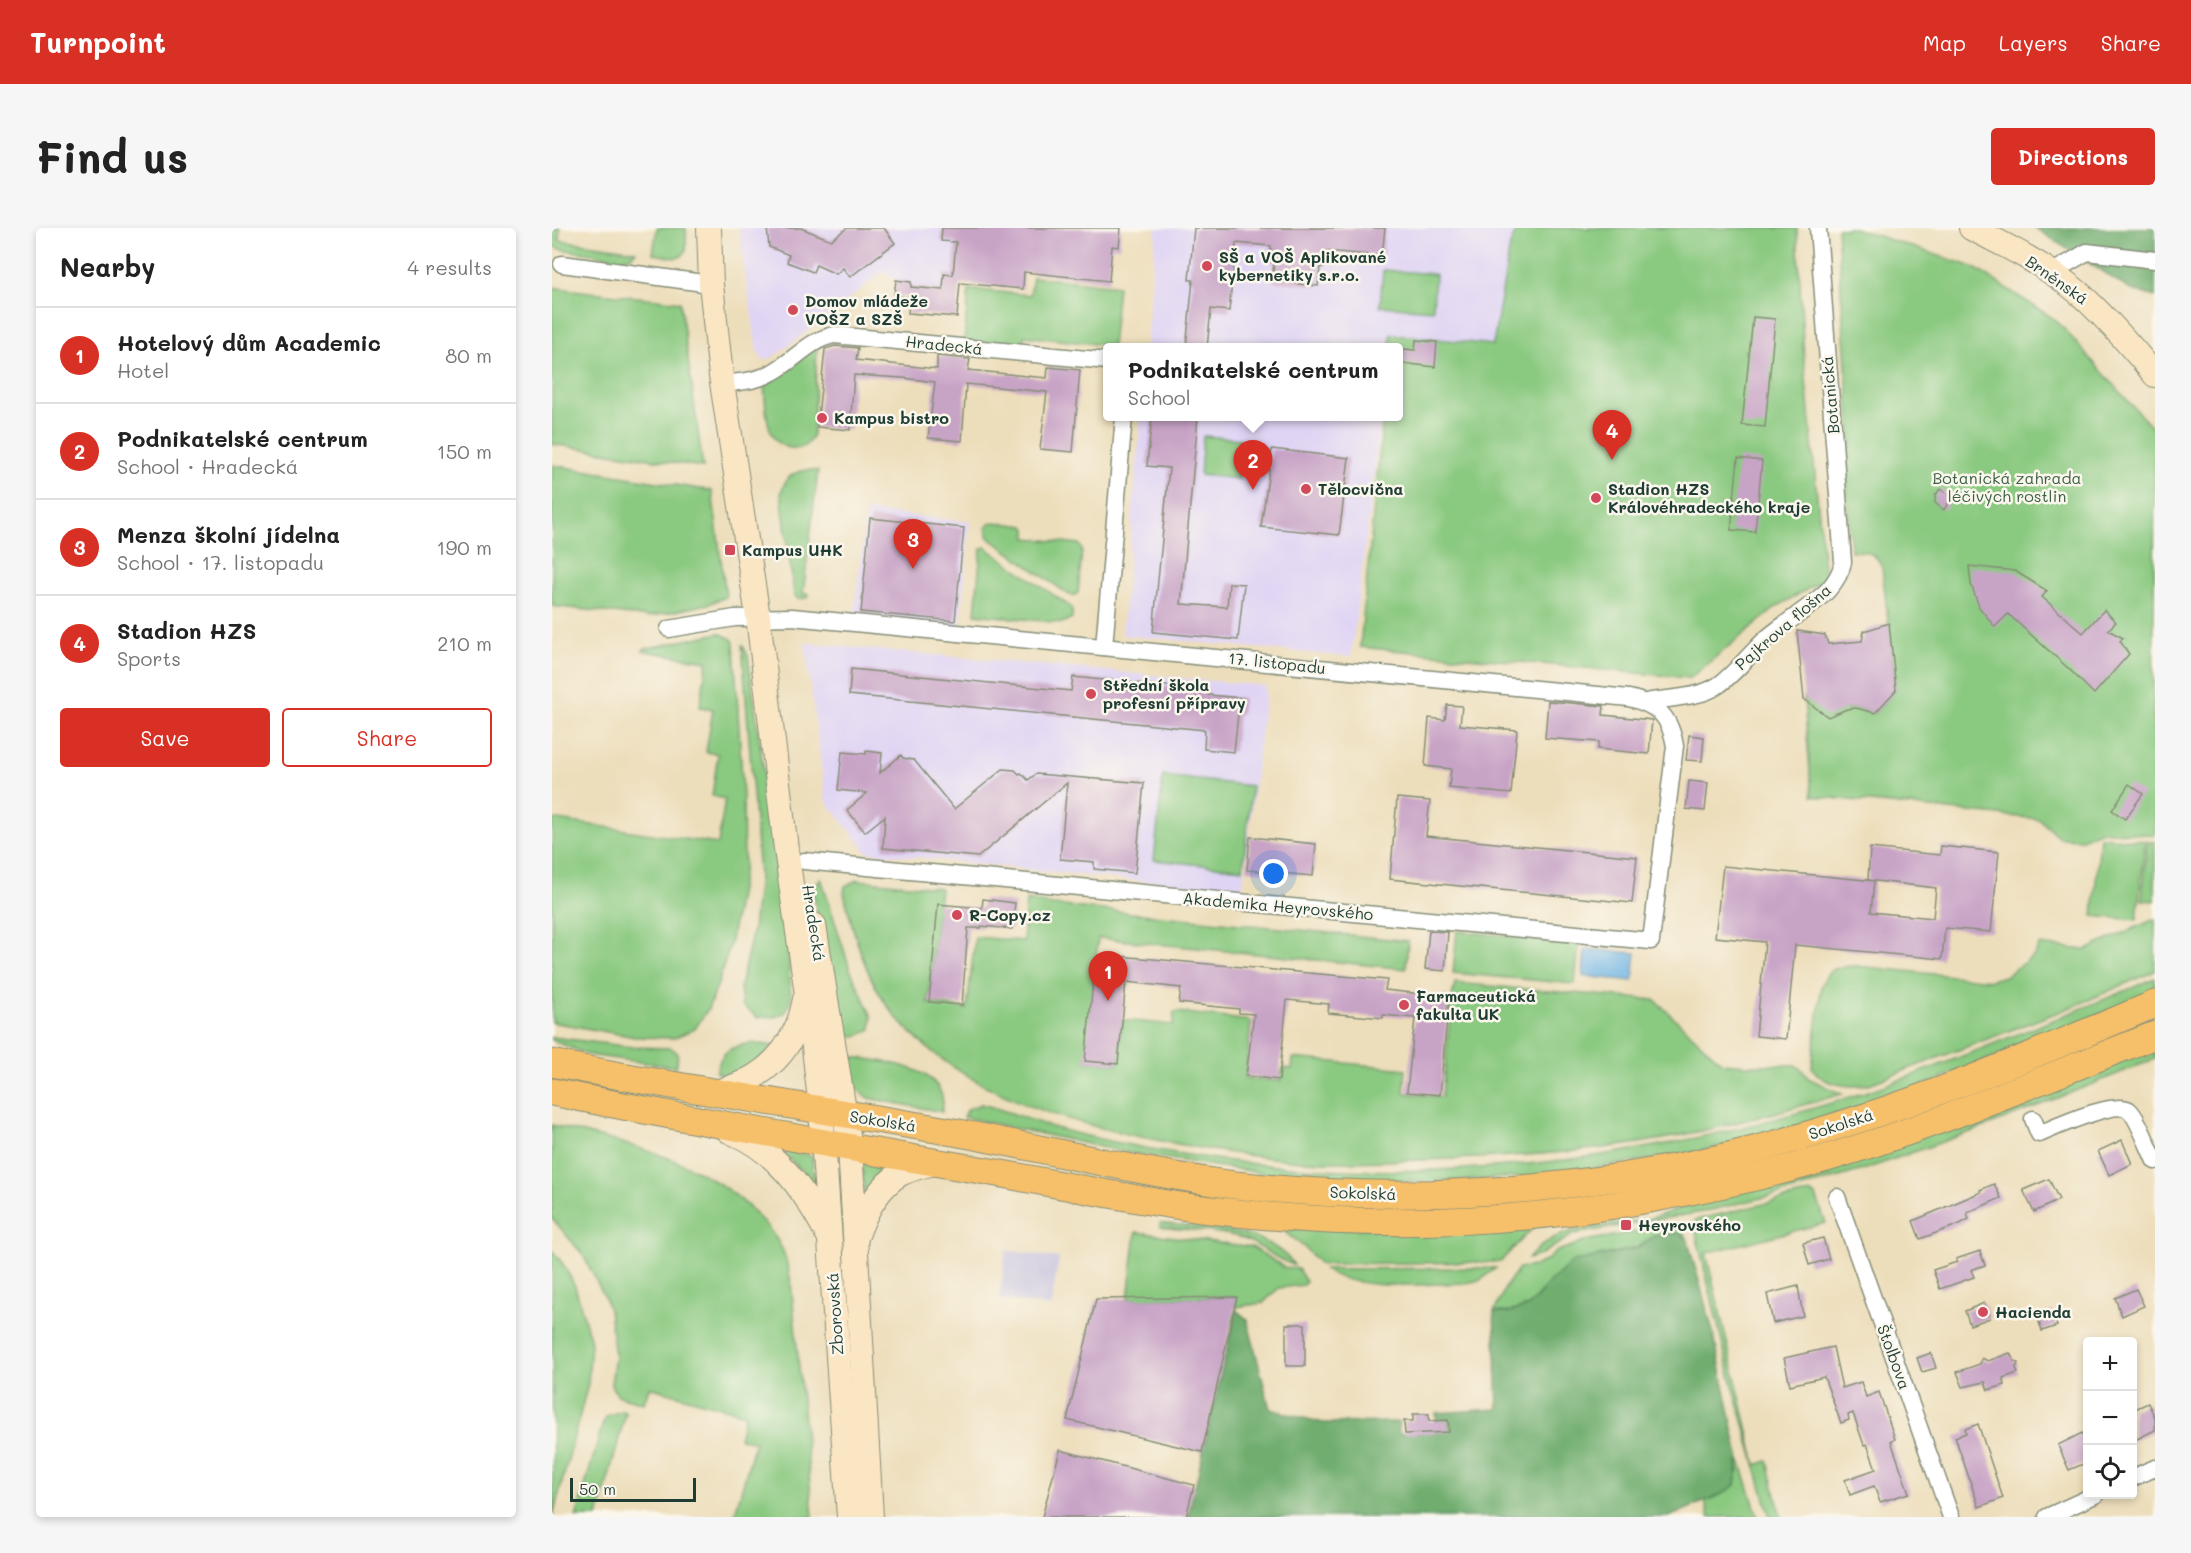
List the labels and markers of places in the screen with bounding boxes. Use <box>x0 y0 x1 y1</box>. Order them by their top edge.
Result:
place label: SŠ a VOŠ Aplikované kybernetiky s.r.o. <box>1219 246 1386 285</box>
marker: SŠ a VOŠ Aplikované kybernetiky s.r.o. <box>1200 259 1214 273</box>
place label: Domov mládeže VOŠZ a SZŠ <box>805 290 928 329</box>
marker: Domov mládeže VOŠZ a SZŠ <box>786 303 800 317</box>
place label: Kampus bistro <box>834 407 949 428</box>
pin: 4 <box>1592 410 1632 460</box>
marker: Kampus bistro <box>815 411 829 425</box>
pin: 2 <box>1234 440 1272 490</box>
place label: Tělocvična <box>1318 478 1403 499</box>
place label: Stadion HZS Královéhradeckého kraje <box>1608 478 1810 517</box>
marker: Tělocvična <box>1299 482 1313 496</box>
marker: Stadion HZS Královéhradeckého kraje <box>1589 491 1603 505</box>
pin: 3 <box>894 520 932 569</box>
place label: Kampus UHK <box>742 539 843 560</box>
marker: Kampus UHK <box>723 543 737 557</box>
place label: Střední škola profesní přípravy <box>1103 674 1246 713</box>
marker: Střední škola profesní přípravy <box>1084 687 1098 701</box>
place label: R-Copy.cz <box>969 904 1051 925</box>
marker: R-Copy.cz <box>950 908 964 922</box>
pin: 1 <box>1088 952 1128 1001</box>
place label: Farmaceutická fakulta UK <box>1416 985 1536 1024</box>
marker: Farmaceutická fakulta UK <box>1397 998 1411 1012</box>
place label: Heyrovského <box>1638 1214 1741 1235</box>
marker: Heyrovského <box>1619 1218 1633 1232</box>
place label: Hacienda <box>1995 1301 2072 1322</box>
marker: Hacienda <box>1976 1305 1990 1319</box>

